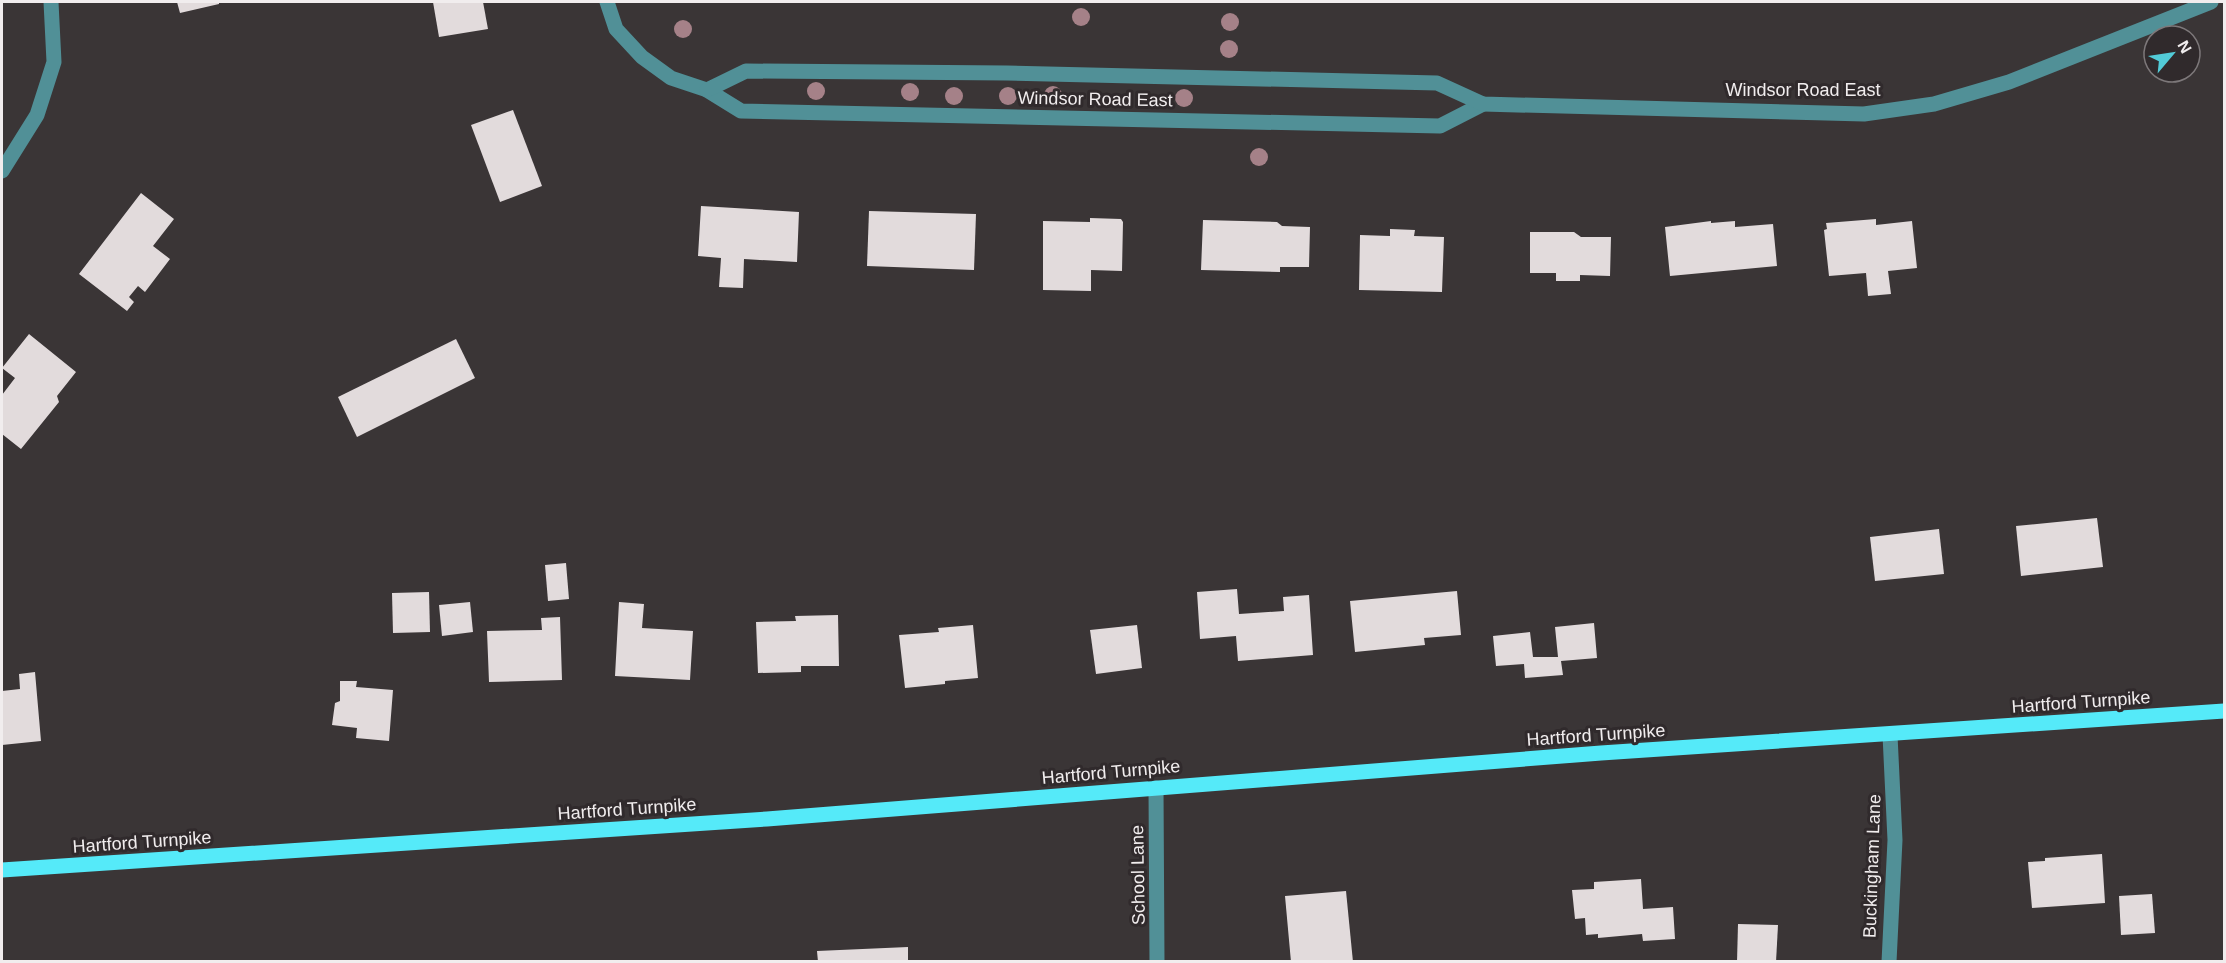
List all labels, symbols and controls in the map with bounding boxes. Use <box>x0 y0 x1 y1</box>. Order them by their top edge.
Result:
north arrow <box>2142 24 2202 84</box>
text: N <box>2174 38 2195 56</box>
street label: Windsor Road East <box>1725 80 1881 100</box>
street label: Windsor Road East <box>1017 88 1173 110</box>
street label: Hartford Turnpike <box>2011 687 2151 717</box>
street label: Hartford Turnpike <box>1526 720 1666 750</box>
street label: Hartford Turnpike <box>1041 756 1181 788</box>
street label: Hartford Turnpike <box>557 794 697 824</box>
street label: Buckingham Lane <box>1859 794 1885 938</box>
street label: School Lane <box>1127 825 1149 925</box>
street label: Hartford Turnpike <box>72 827 212 857</box>

